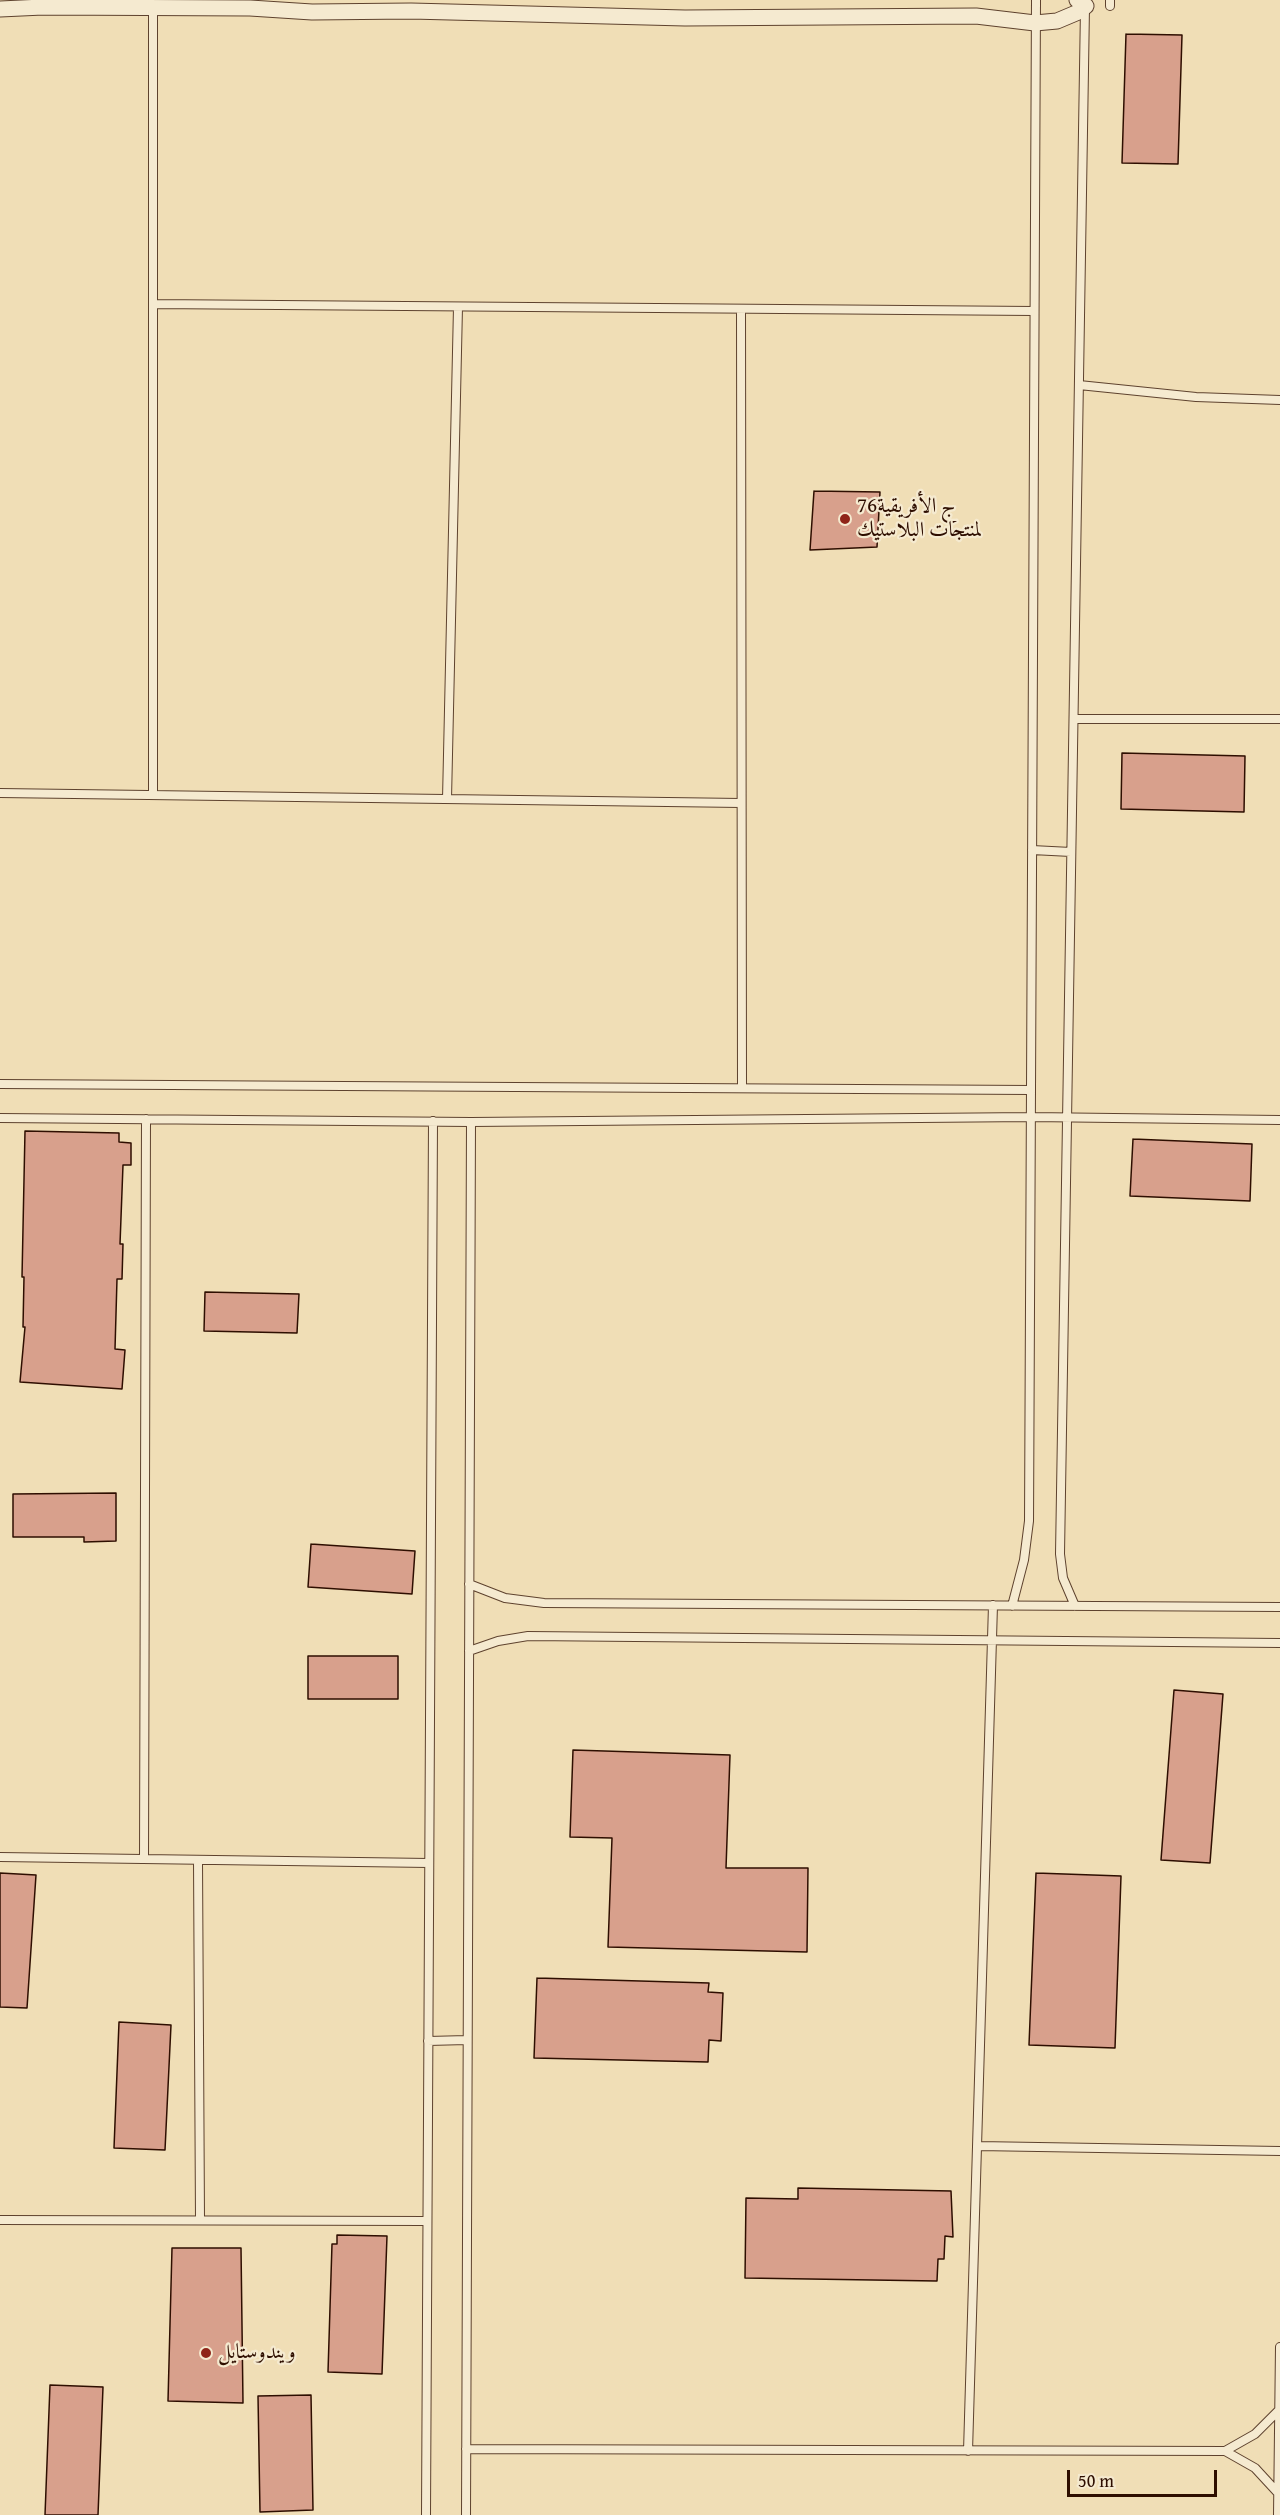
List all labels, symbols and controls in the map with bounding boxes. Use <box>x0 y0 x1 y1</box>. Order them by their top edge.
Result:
place label: 76ج الأفريقية لمنتجات البلاستيك <box>857 494 982 544</box>
marker: 76ج الأفريقية لمنتجات البلاستيك <box>838 512 852 526</box>
place label: ويندوستايل <box>218 2340 296 2366</box>
marker: ويندوستايل <box>199 2346 213 2360</box>
scale bar <box>1070 2458 1220 2496</box>
text: 50 m <box>1078 2467 1114 2494</box>

